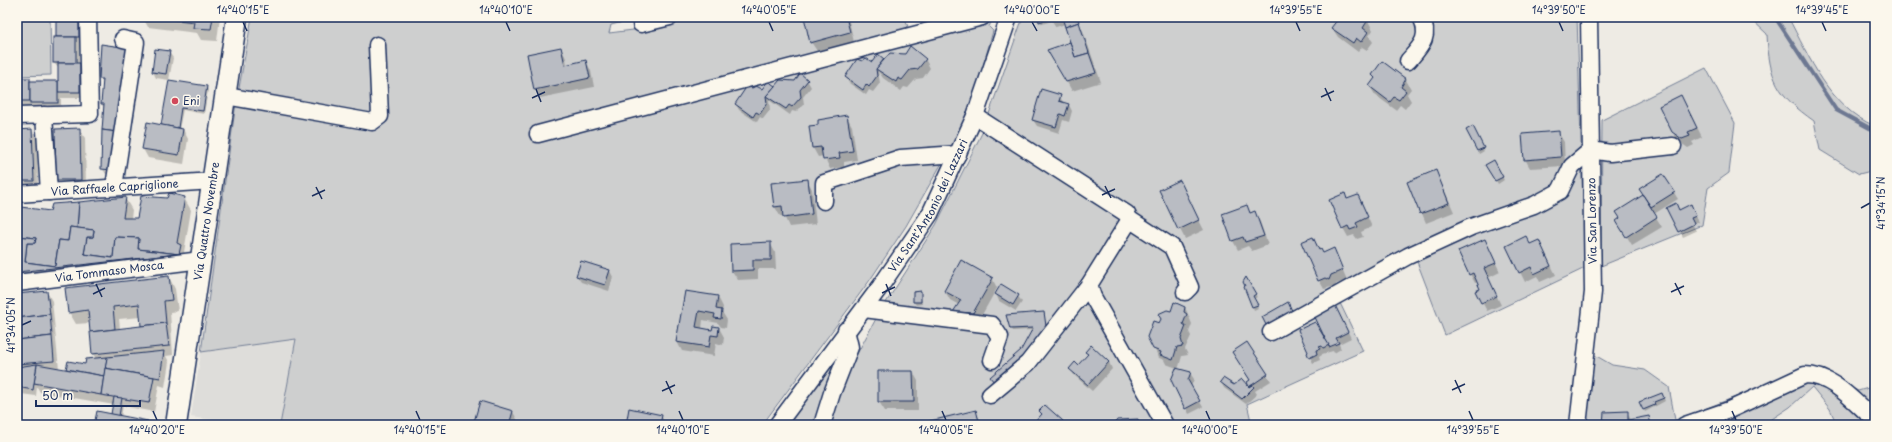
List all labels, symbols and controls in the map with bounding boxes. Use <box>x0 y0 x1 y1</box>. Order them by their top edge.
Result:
text: 14°40'15"E <box>217 2 269 17</box>
text: 14°40'10"E <box>479 2 533 17</box>
text: 14°40'05"E <box>741 2 797 17</box>
text: 14°40'00"E <box>1004 2 1060 17</box>
text: 14°39'55"E <box>1269 2 1323 17</box>
text: 14°39'50"E <box>1532 2 1586 17</box>
text: 14°39'45"E <box>1796 2 1848 17</box>
place label: Eni <box>183 92 200 109</box>
marker: Eni <box>170 96 180 106</box>
street label: Via Sant'Antonio dei Lazzari <box>884 136 971 275</box>
street label: Via Quattro Novembre <box>189 161 223 282</box>
street label: Via Raffaele Capriglione <box>50 174 179 200</box>
text: 41°34'15"N <box>1873 176 1888 230</box>
street label: Via San Lorenzo <box>1582 177 1601 265</box>
street label: Via Tommaso Mosca <box>54 256 165 286</box>
text: 41°34'05"N <box>3 297 18 353</box>
scale bar <box>36 382 140 408</box>
text: 50 m <box>42 386 73 404</box>
text: 14°40'20"E <box>129 422 185 437</box>
text: 14°40'15"E <box>394 422 446 437</box>
text: 14°40'10"E <box>656 422 710 437</box>
text: 14°40'05"E <box>918 422 974 437</box>
text: 14°40'00"E <box>1182 422 1238 437</box>
text: 14°39'55"E <box>1446 422 1500 437</box>
text: 14°39'50"E <box>1709 422 1763 437</box>

